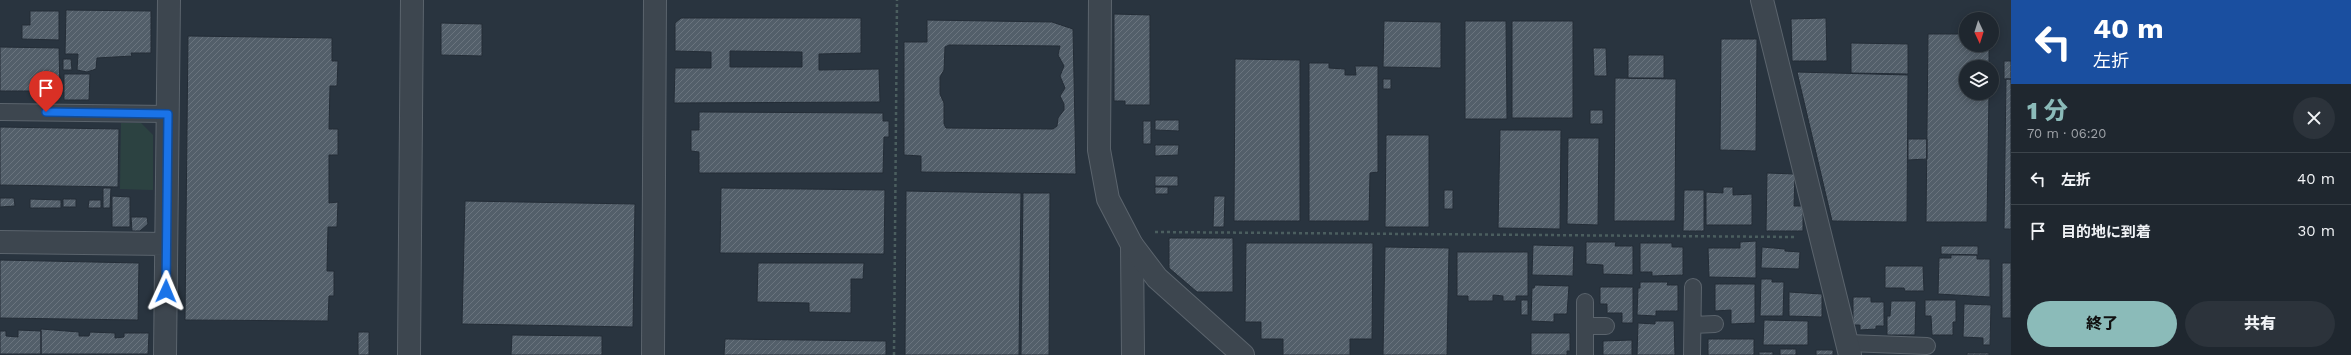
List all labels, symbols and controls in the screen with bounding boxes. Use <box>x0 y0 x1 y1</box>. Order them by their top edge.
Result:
north arrow <box>1959 12 1999 52</box>
map controls <box>1959 12 1999 100</box>
text: 40 m <box>2093 12 2163 45</box>
icon: left <box>2027 16 2079 68</box>
text: 左折 <box>2093 50 2129 71</box>
button: layers <box>1959 60 1999 100</box>
pin <box>29 71 63 112</box>
icon: arrive <box>35 77 57 99</box>
text: 1 分 <box>2027 97 2068 125</box>
button: close <box>2293 97 2335 139</box>
text: 70 m · 06:20 <box>2027 126 2106 141</box>
icon: left <box>2027 168 2049 190</box>
text: 40 m <box>2297 170 2335 188</box>
text: 左折 <box>2061 171 2091 189</box>
icon: arrive <box>2027 220 2049 242</box>
text: 30 m <box>2298 222 2335 240</box>
text: 目的地に到着 <box>2061 223 2151 241</box>
position arrow <box>145 270 187 312</box>
button: 終了 <box>2027 301 2177 347</box>
button: 共有 <box>2185 301 2335 347</box>

